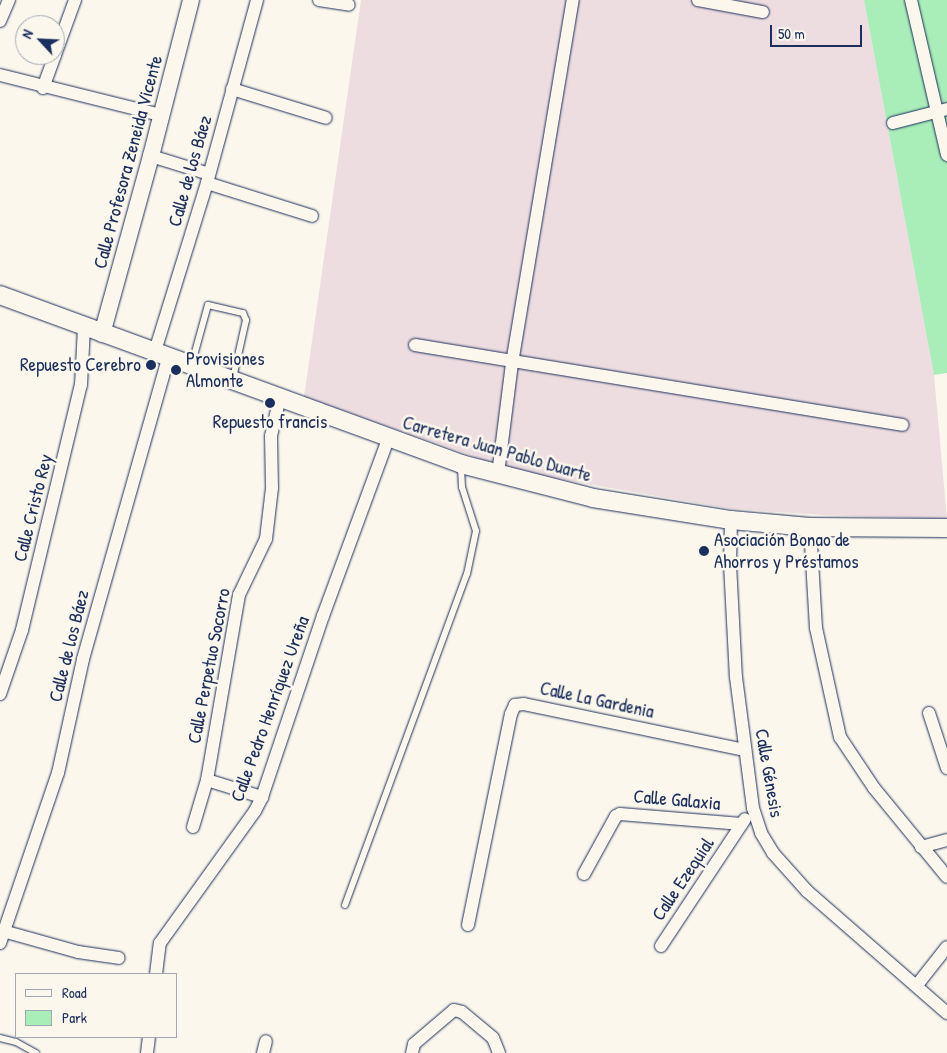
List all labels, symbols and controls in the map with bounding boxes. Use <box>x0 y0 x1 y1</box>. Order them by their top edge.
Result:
north arrow <box>15 15 65 65</box>
scale bar <box>772 15 864 47</box>
text: 50 m <box>778 23 805 44</box>
text: N <box>17 26 37 41</box>
street label: Calle Profesora Zeneida Vicente <box>89 53 167 271</box>
street label: Calle de los Báez <box>163 113 217 229</box>
place label: Provisiones Almonte <box>186 348 265 392</box>
place label: Repuesto Cerebro <box>20 354 141 376</box>
marker: Repuesto Cerebro <box>145 359 157 371</box>
marker: Provisiones Almonte <box>170 364 182 376</box>
marker: Repuesto francis <box>264 397 276 409</box>
place label: Repuesto francis <box>213 411 327 433</box>
street label: Carretera Juan Pablo Duarte <box>400 411 594 487</box>
street label: Calle Cristo Rey <box>9 452 57 564</box>
place label: Asociación Bonao de Ahorros y Préstamos <box>714 529 858 573</box>
marker: Asociación Bonao de Ahorros y Préstamos <box>698 545 710 557</box>
street label: Calle Perpetuo Socorro <box>183 586 235 746</box>
street label: Calle de los Báez <box>44 588 94 704</box>
street label: Calle Pedro Henríquez Ureña <box>226 613 314 805</box>
street label: Calle La Gardenia <box>538 677 656 723</box>
street label: Calle Génesis <box>750 727 788 819</box>
street label: Calle Galaxia <box>633 785 721 815</box>
street label: Calle Ezequial <box>647 833 719 925</box>
legend <box>15 973 178 1038</box>
text: Road <box>62 982 87 1003</box>
text: Park <box>62 1007 87 1028</box>

